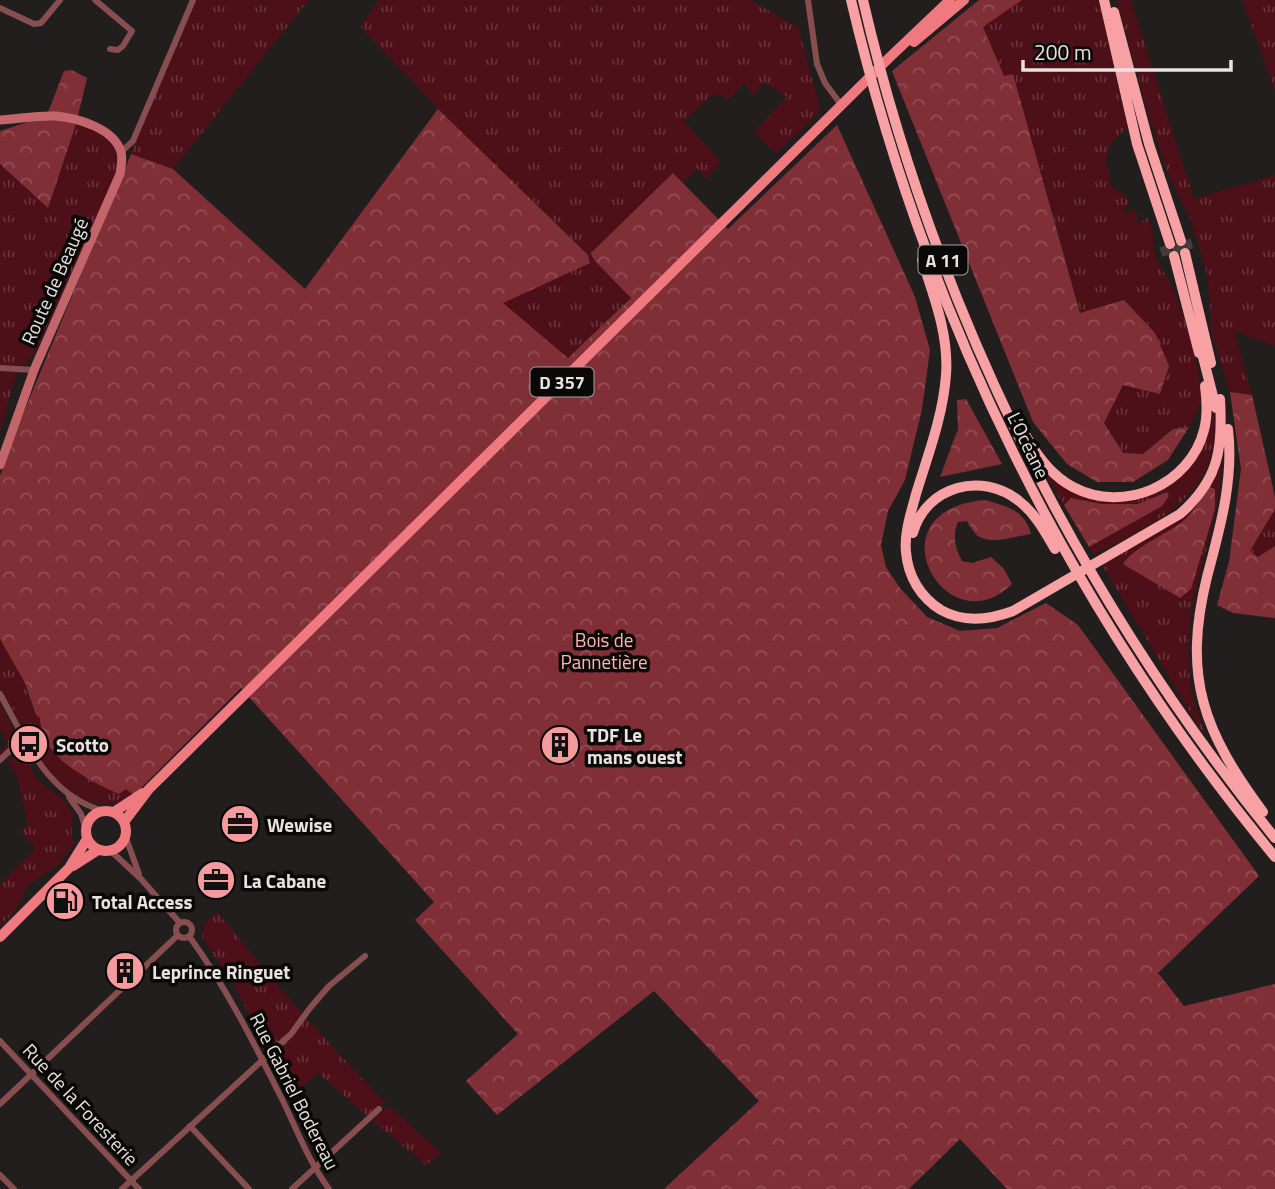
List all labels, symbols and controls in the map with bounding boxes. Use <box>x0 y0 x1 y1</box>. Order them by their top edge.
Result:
scale bar <box>1023 28 1231 72</box>
text: 200 m <box>1034 36 1091 68</box>
street label: Route de Beaugé <box>13 213 95 349</box>
road number: A 11 <box>918 246 968 274</box>
road number: D 357 <box>530 368 594 396</box>
street label: L’Océane <box>1000 407 1058 483</box>
park label: Bois de Pannetière <box>560 625 648 676</box>
place label: TDF Le mans ouest <box>587 720 683 771</box>
bus stop icon: Scotto <box>8 723 50 765</box>
building icon: TDF Le mans ouest <box>539 724 581 766</box>
place label: Scotto <box>56 730 109 759</box>
office icon: Wewise <box>219 803 261 845</box>
place label: Wewise <box>267 810 333 839</box>
office icon: La Cabane <box>195 859 237 901</box>
place label: La Cabane <box>243 866 326 895</box>
fuel station icon: Total Access <box>44 880 86 922</box>
place label: Total Access <box>92 887 193 916</box>
building icon: Leprince Ringuet <box>104 950 146 992</box>
place label: Leprince Ringuet <box>152 957 290 986</box>
street label: Rue Gabriel Bodereau <box>243 1008 347 1174</box>
street label: Rue de la Foresterie <box>16 1036 146 1172</box>

